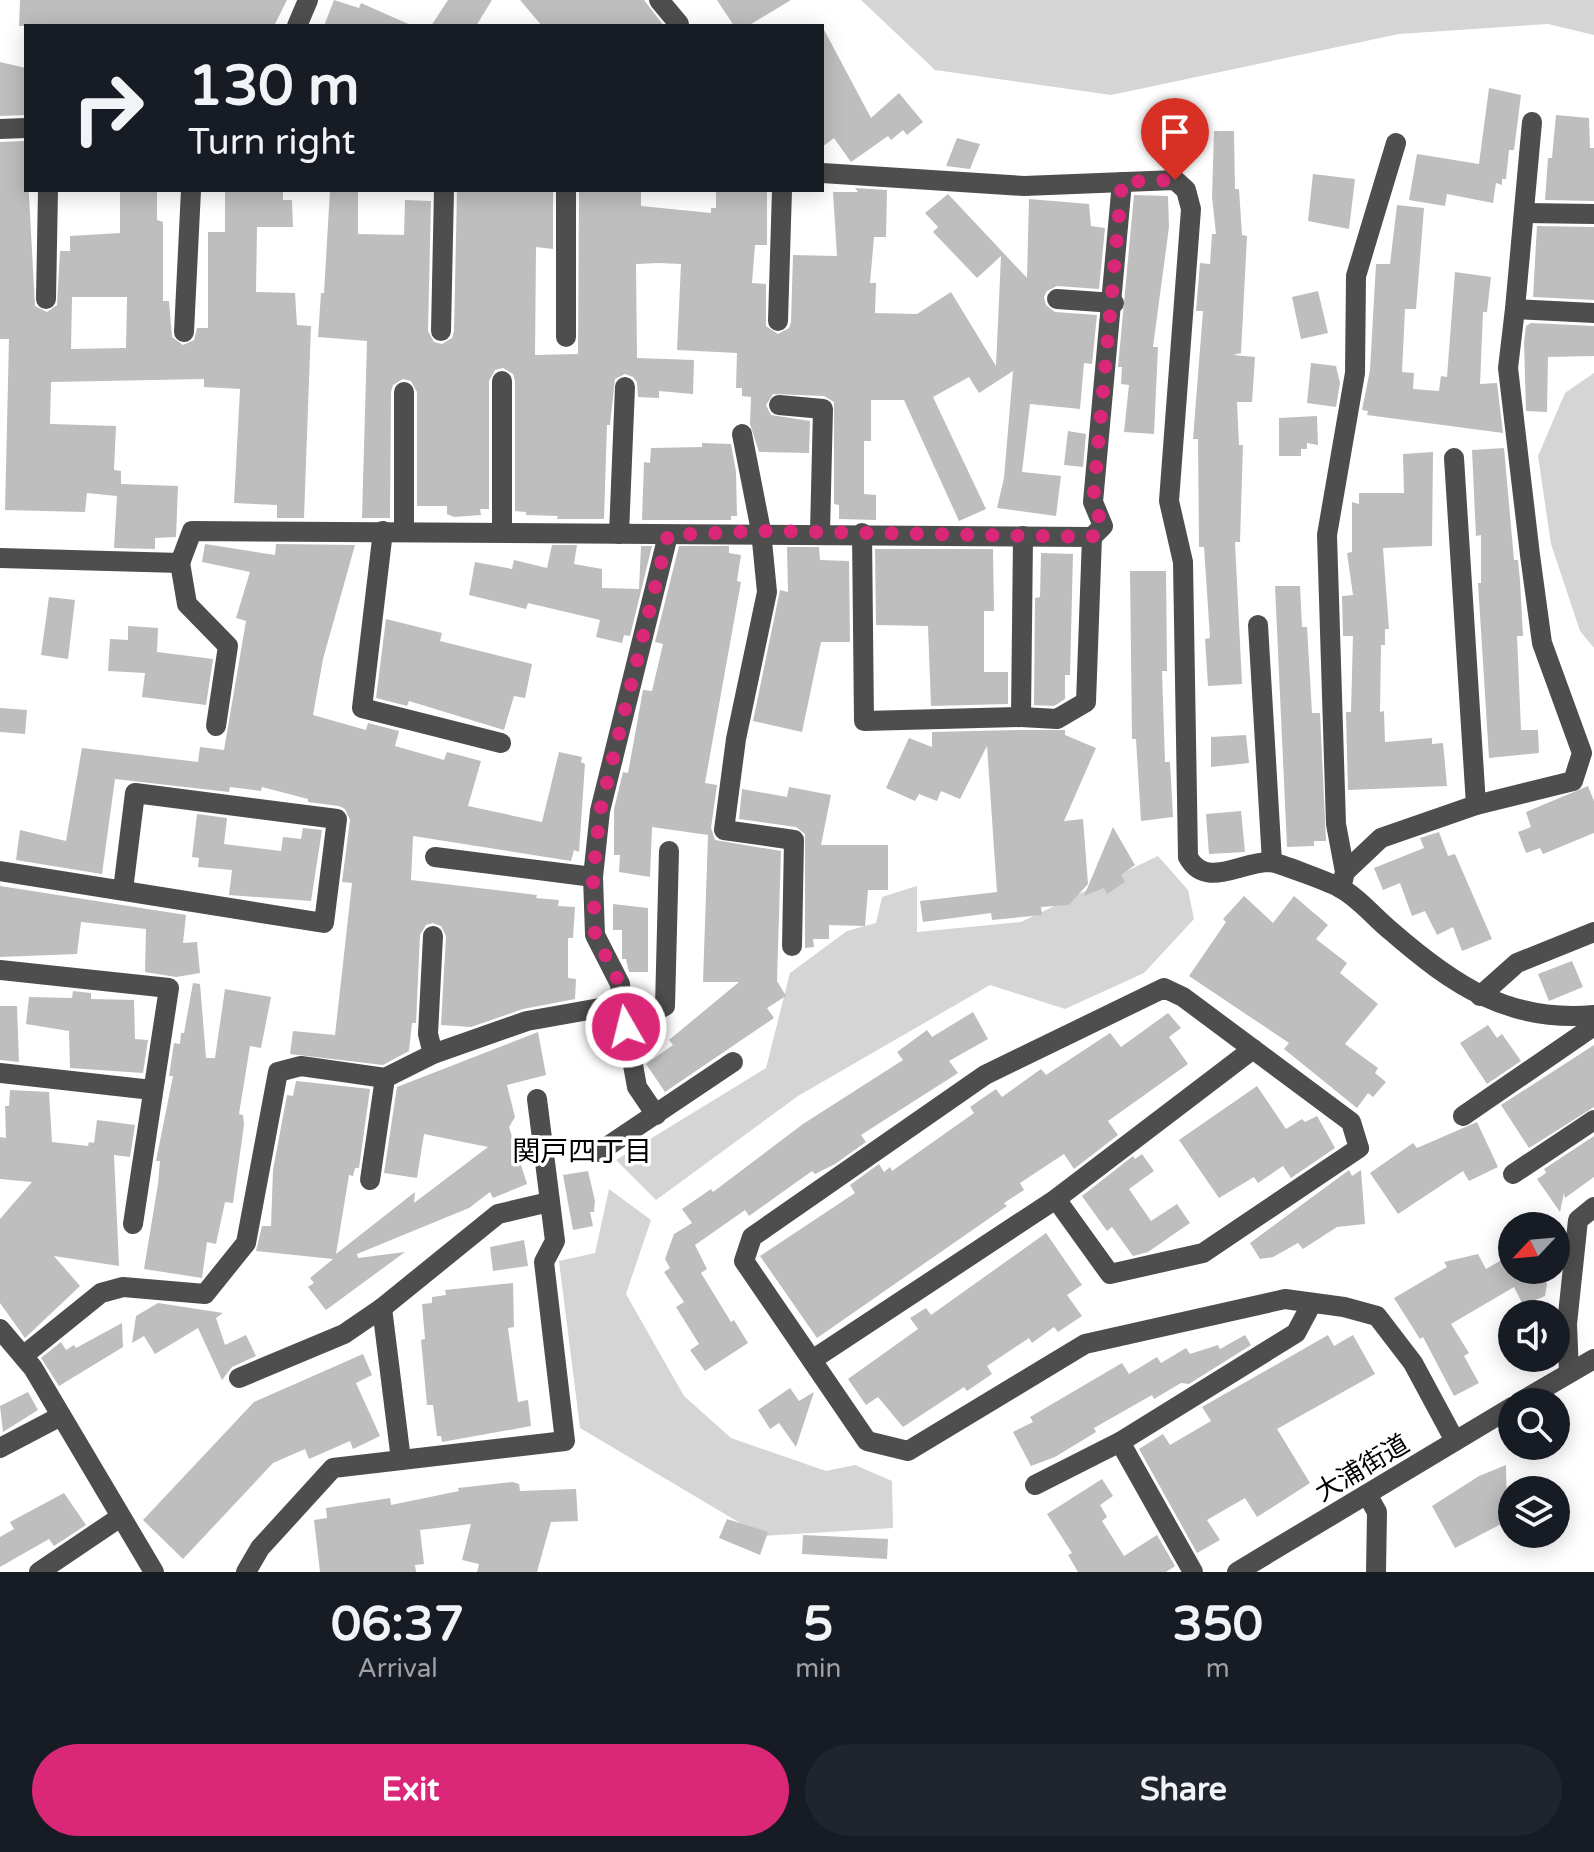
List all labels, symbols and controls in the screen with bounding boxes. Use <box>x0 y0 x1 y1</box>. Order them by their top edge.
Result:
text: 130 m <box>188 53 359 120</box>
icon: right <box>56 56 160 160</box>
pin <box>1141 98 1209 180</box>
icon: arrive <box>1153 110 1197 154</box>
text: Turn right <box>188 121 355 164</box>
position arrow <box>584 985 668 1069</box>
district label: 関戸四丁目 <box>512 1135 652 1169</box>
north arrow <box>1498 1212 1570 1284</box>
map controls <box>1498 1212 1570 1548</box>
button: sound <box>1498 1300 1570 1372</box>
button: search <box>1498 1388 1570 1460</box>
street label: 大浦街道 <box>1309 1428 1415 1508</box>
button: layers <box>1498 1476 1570 1548</box>
text: 06:37 <box>331 1596 464 1654</box>
text: 5 <box>803 1596 833 1654</box>
text: 350 <box>1172 1596 1263 1654</box>
text: Arrival <box>357 1653 438 1684</box>
text: min <box>795 1653 841 1684</box>
text: m <box>1206 1653 1230 1684</box>
button: Exit <box>32 1744 789 1836</box>
button: Share <box>805 1744 1562 1836</box>

